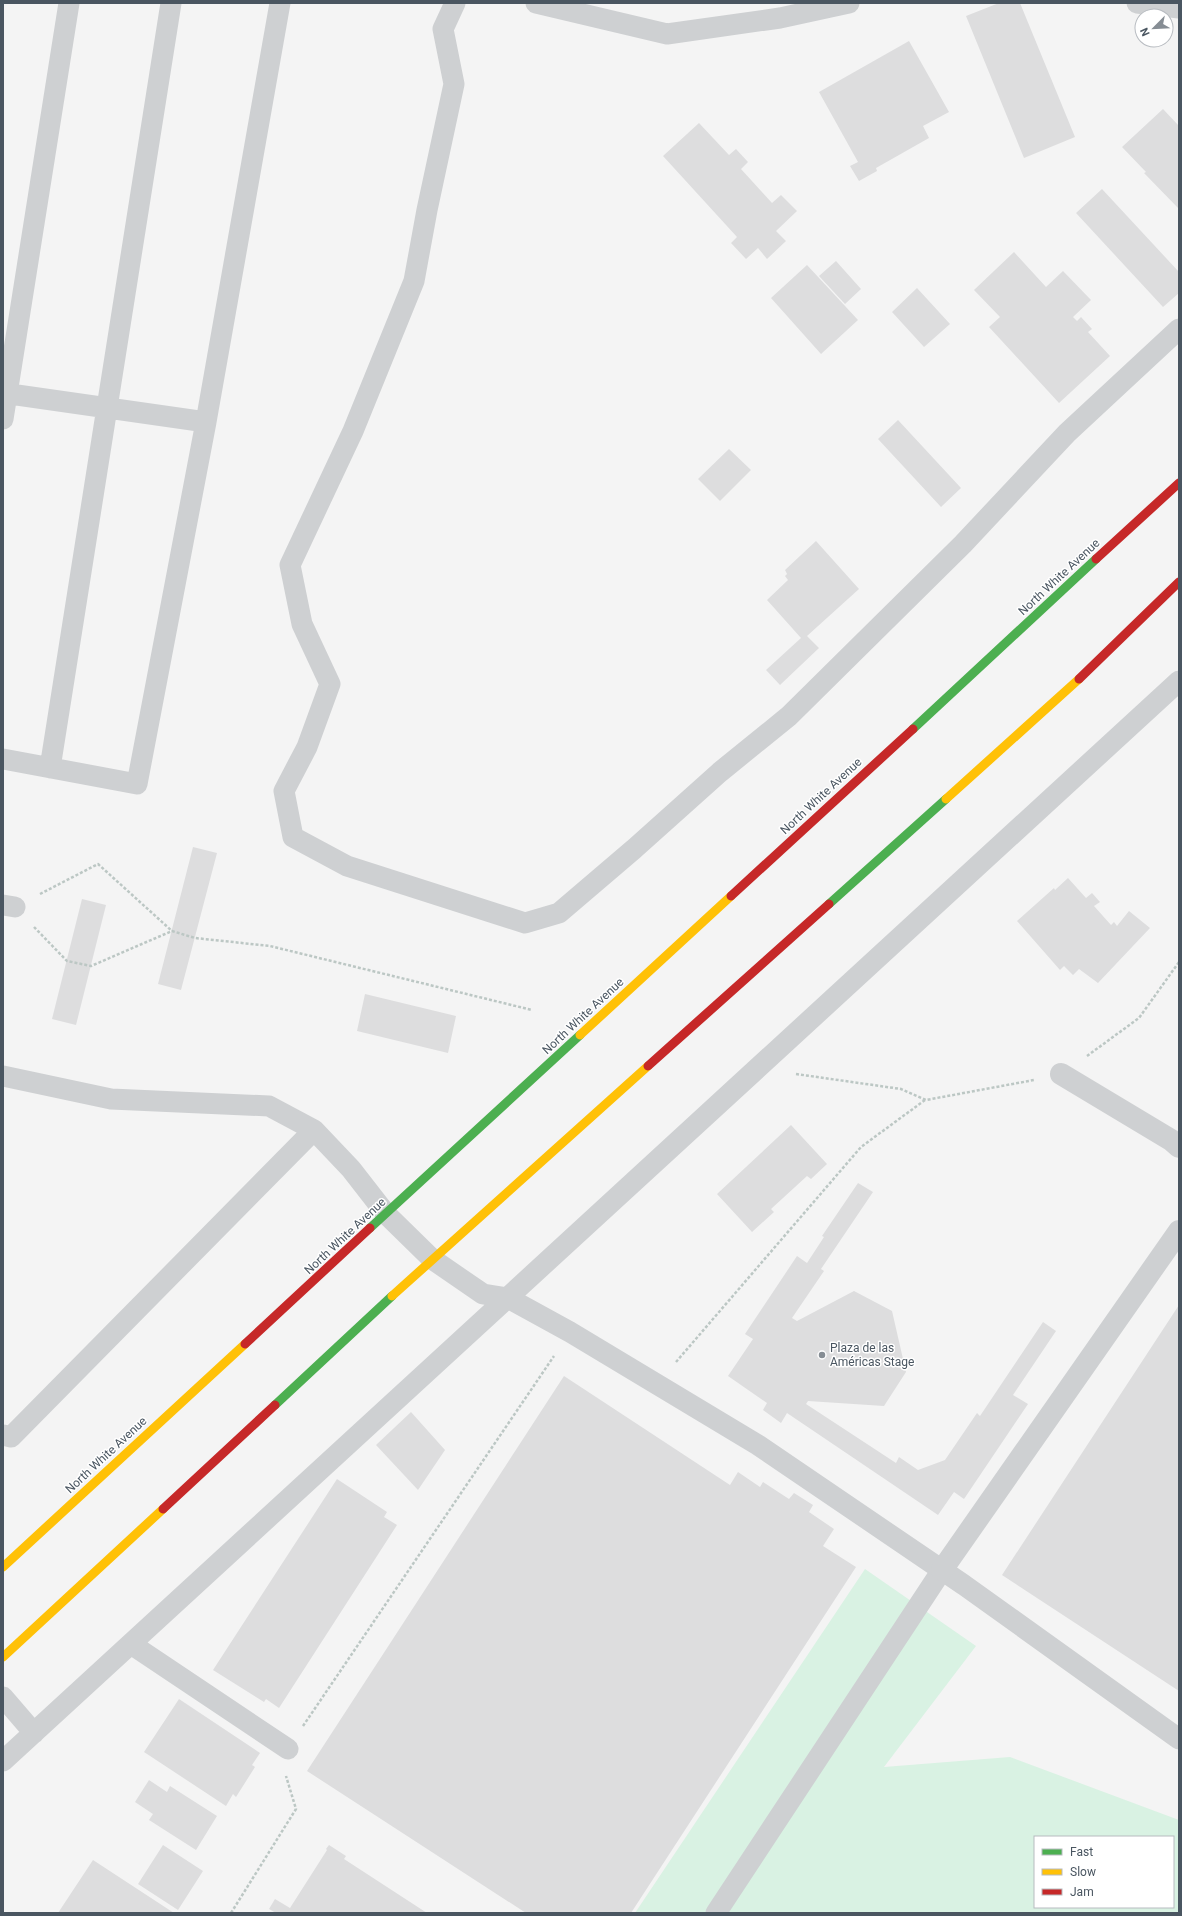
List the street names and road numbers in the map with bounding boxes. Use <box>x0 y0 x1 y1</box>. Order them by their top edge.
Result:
street label: North White Avenue <box>1015 536 1103 618</box>
street label: North White Avenue <box>777 755 865 837</box>
street label: North White Avenue <box>539 975 627 1057</box>
street label: North White Avenue <box>301 1195 389 1277</box>
street label: North White Avenue <box>62 1414 150 1496</box>

